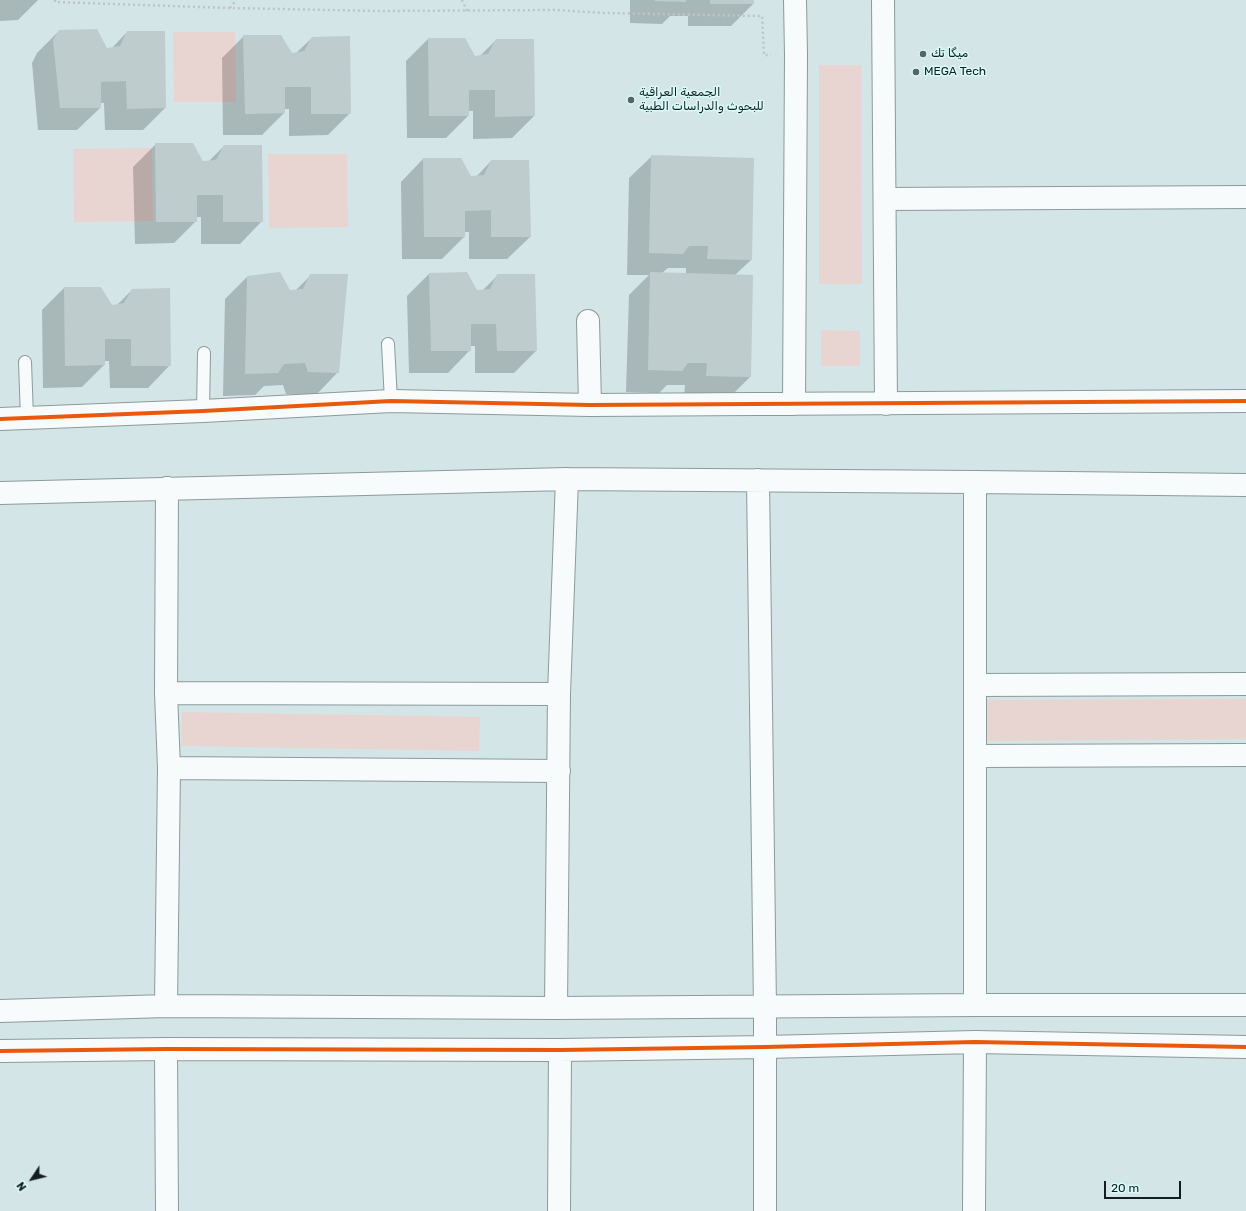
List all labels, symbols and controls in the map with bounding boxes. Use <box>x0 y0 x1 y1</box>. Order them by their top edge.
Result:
place label: ميگا تك <box>931 47 968 61</box>
marker: ميگا تك <box>918 49 928 59</box>
place label: MEGA Tech <box>924 65 986 79</box>
marker: MEGA Tech <box>911 67 921 77</box>
place label: الجمعية العراقية للبحوث والدراسات الطبية <box>639 86 764 114</box>
marker: الجمعية العراقية للبحوث والدراسات الطبية <box>626 95 636 105</box>
north arrow <box>12 1159 52 1199</box>
scale bar <box>1106 1173 1183 1199</box>
text: N <box>14 1179 29 1193</box>
text: 20 m <box>1111 1181 1139 1195</box>

